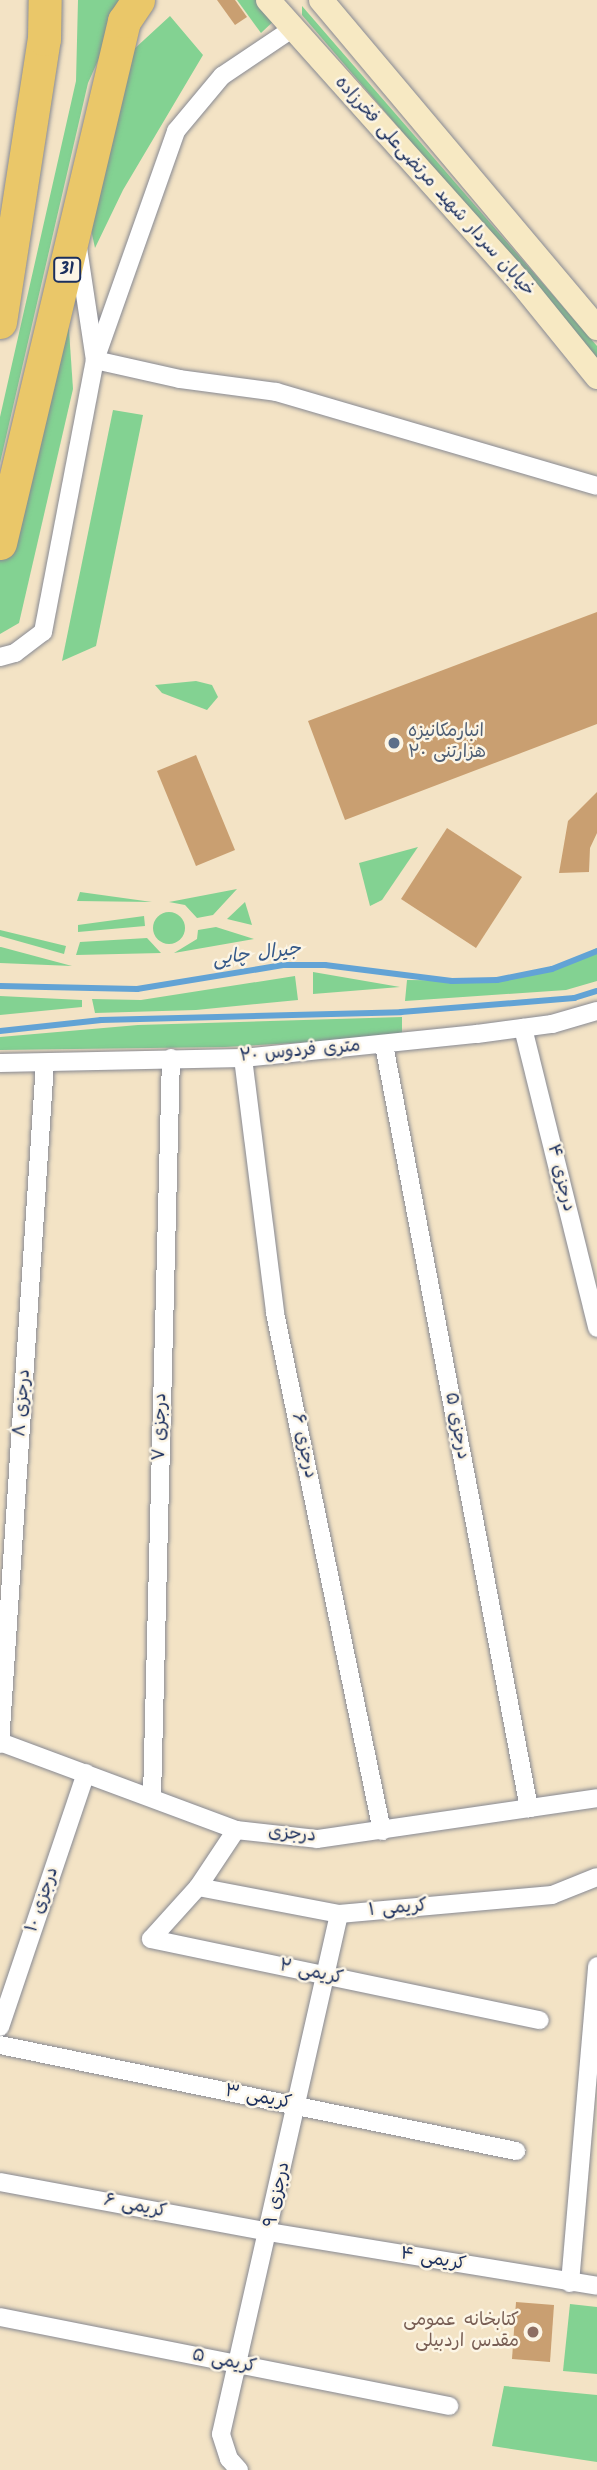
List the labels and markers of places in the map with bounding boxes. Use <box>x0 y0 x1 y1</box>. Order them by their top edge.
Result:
place label: انبارمکانیزه ۲۰ هزارتنی <box>408 722 486 764</box>
marker: انبارمکانیزه ۲۰ هزارتنی <box>386 735 402 751</box>
place label: کتابخانه عمومی مقدس اردبیلی <box>403 2311 519 2354</box>
marker: کتابخانه عمومی مقدس اردبیلی <box>525 2324 541 2340</box>

